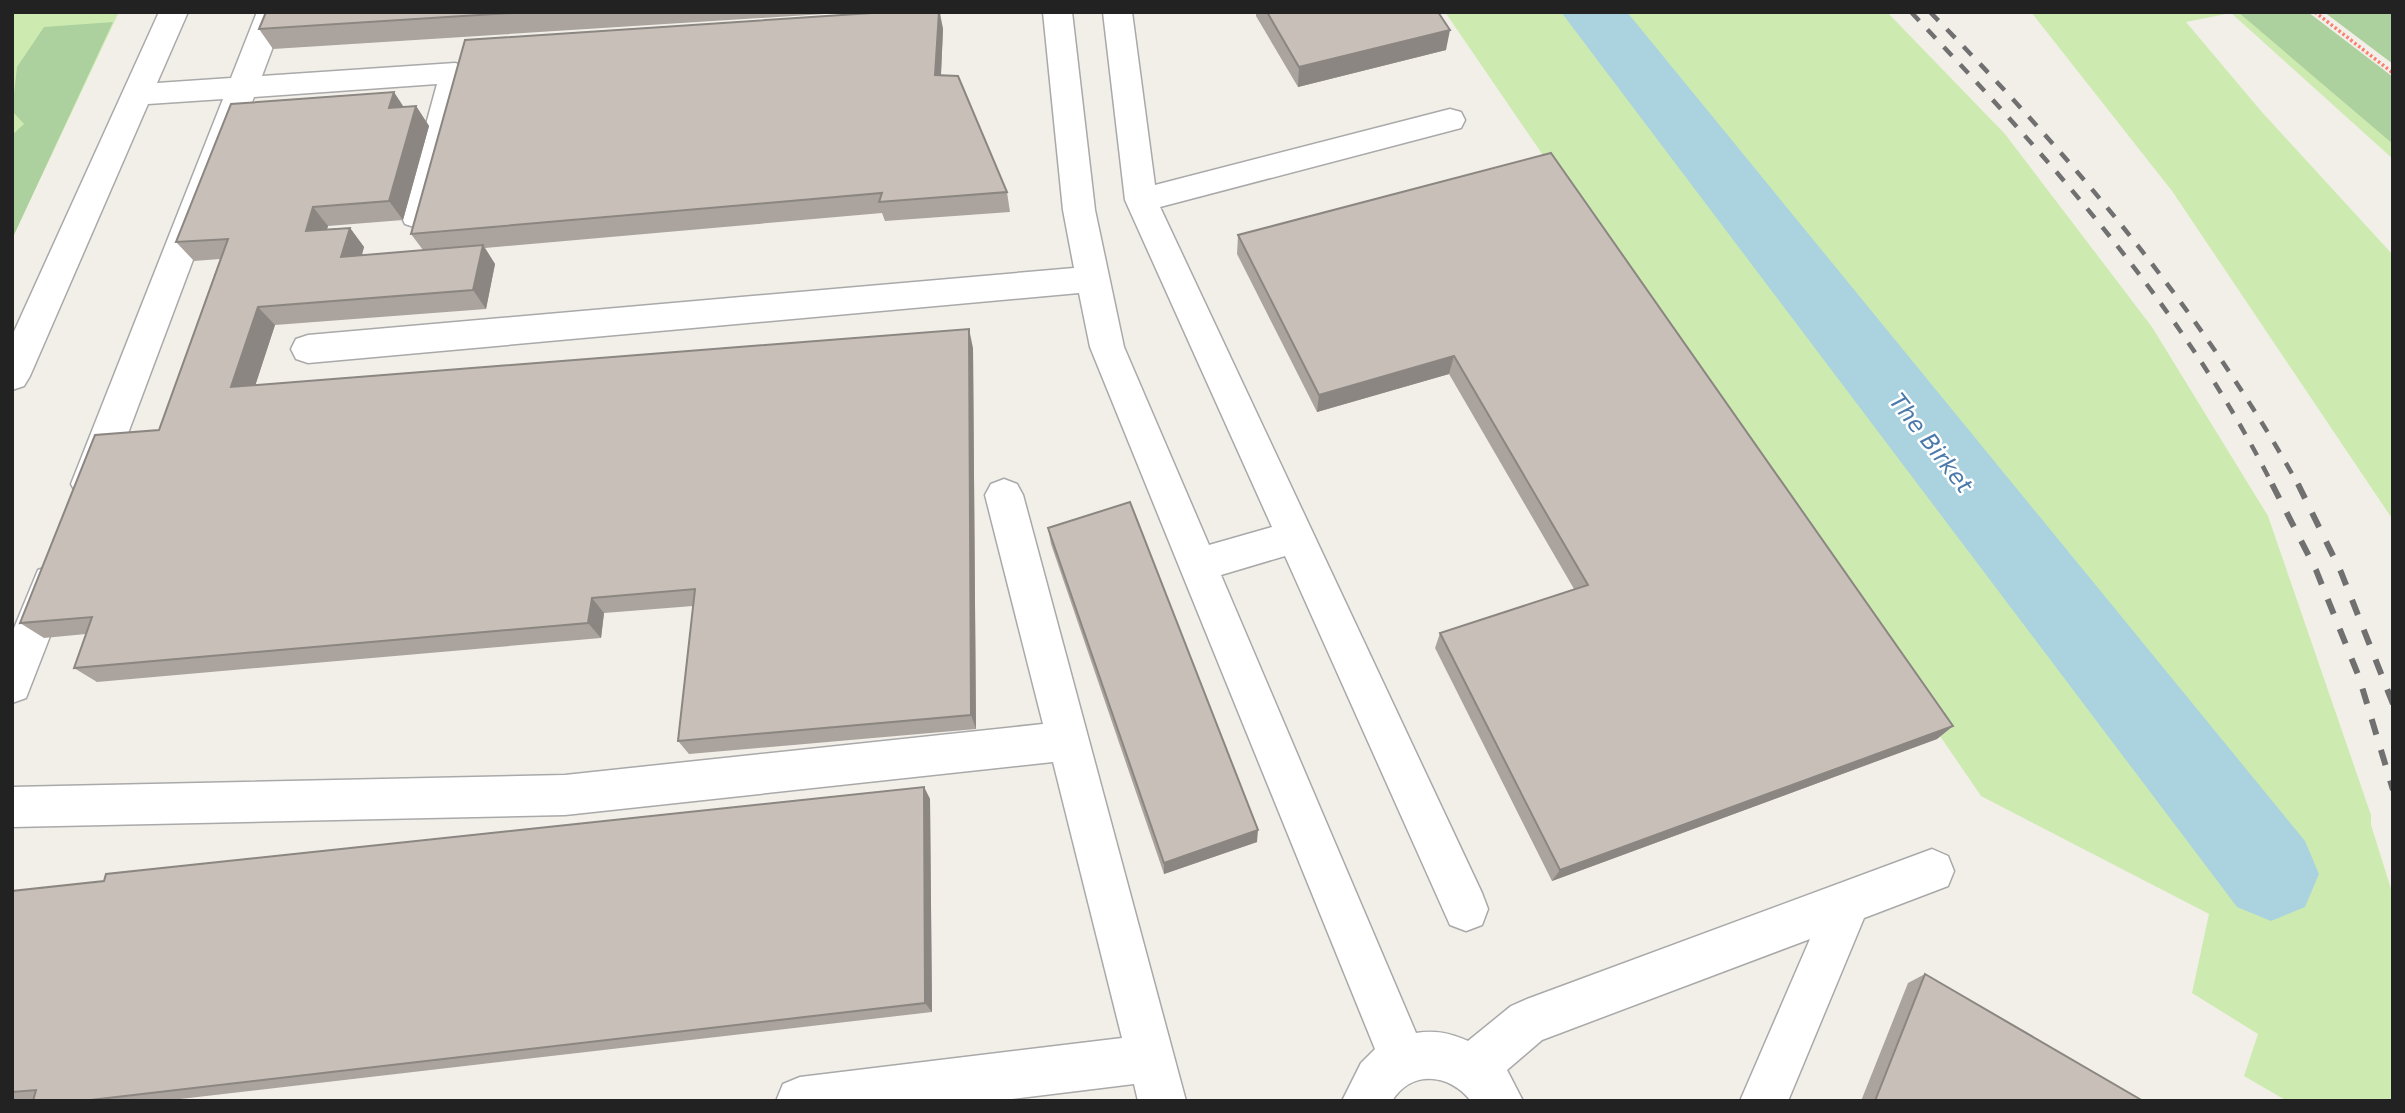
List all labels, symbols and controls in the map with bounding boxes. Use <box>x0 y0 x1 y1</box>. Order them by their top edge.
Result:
water label: The Birket <box>1884 388 1978 498</box>

